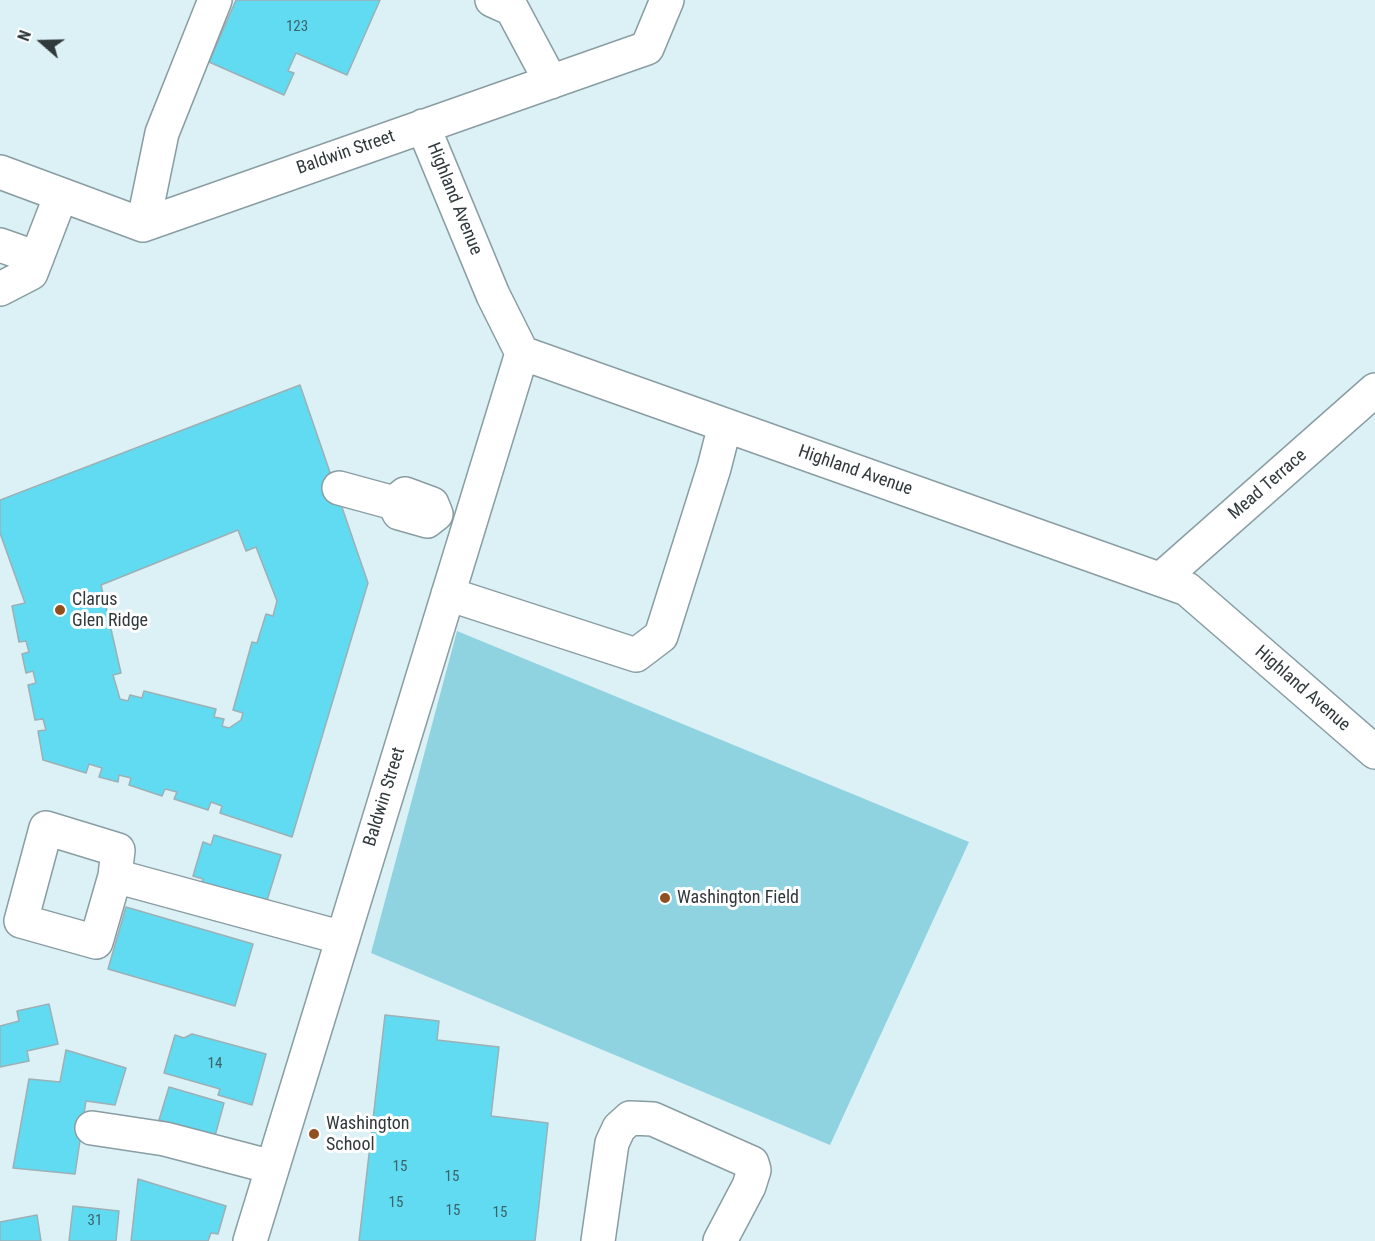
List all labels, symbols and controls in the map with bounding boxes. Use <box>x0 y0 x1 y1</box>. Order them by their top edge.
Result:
north arrow <box>12 12 72 72</box>
house number: 123 <box>286 18 308 36</box>
text: N <box>14 28 35 44</box>
street label: Baldwin Street <box>294 126 398 180</box>
street label: Highland Avenue <box>422 140 486 258</box>
street label: Highland Avenue <box>795 441 915 501</box>
street label: Mead Terrace <box>1224 445 1312 525</box>
place label: Clarus Glen Ridge <box>72 589 148 632</box>
marker: Clarus Glen Ridge <box>53 603 67 617</box>
street label: Highland Avenue <box>1250 642 1354 736</box>
street label: Baldwin Street <box>360 745 410 849</box>
place label: Washington Field <box>677 887 799 909</box>
marker: Washington Field <box>658 891 672 905</box>
house number: 14 <box>208 1055 222 1073</box>
place label: Washington School <box>326 1113 410 1156</box>
marker: Washington School <box>307 1127 321 1141</box>
house number: 15 <box>393 1158 407 1176</box>
house number: 15 <box>445 1168 459 1186</box>
house number: 15 <box>389 1194 403 1212</box>
house number: 15 <box>446 1202 460 1220</box>
house number: 15 <box>493 1204 507 1222</box>
house number: 31 <box>88 1212 102 1230</box>

